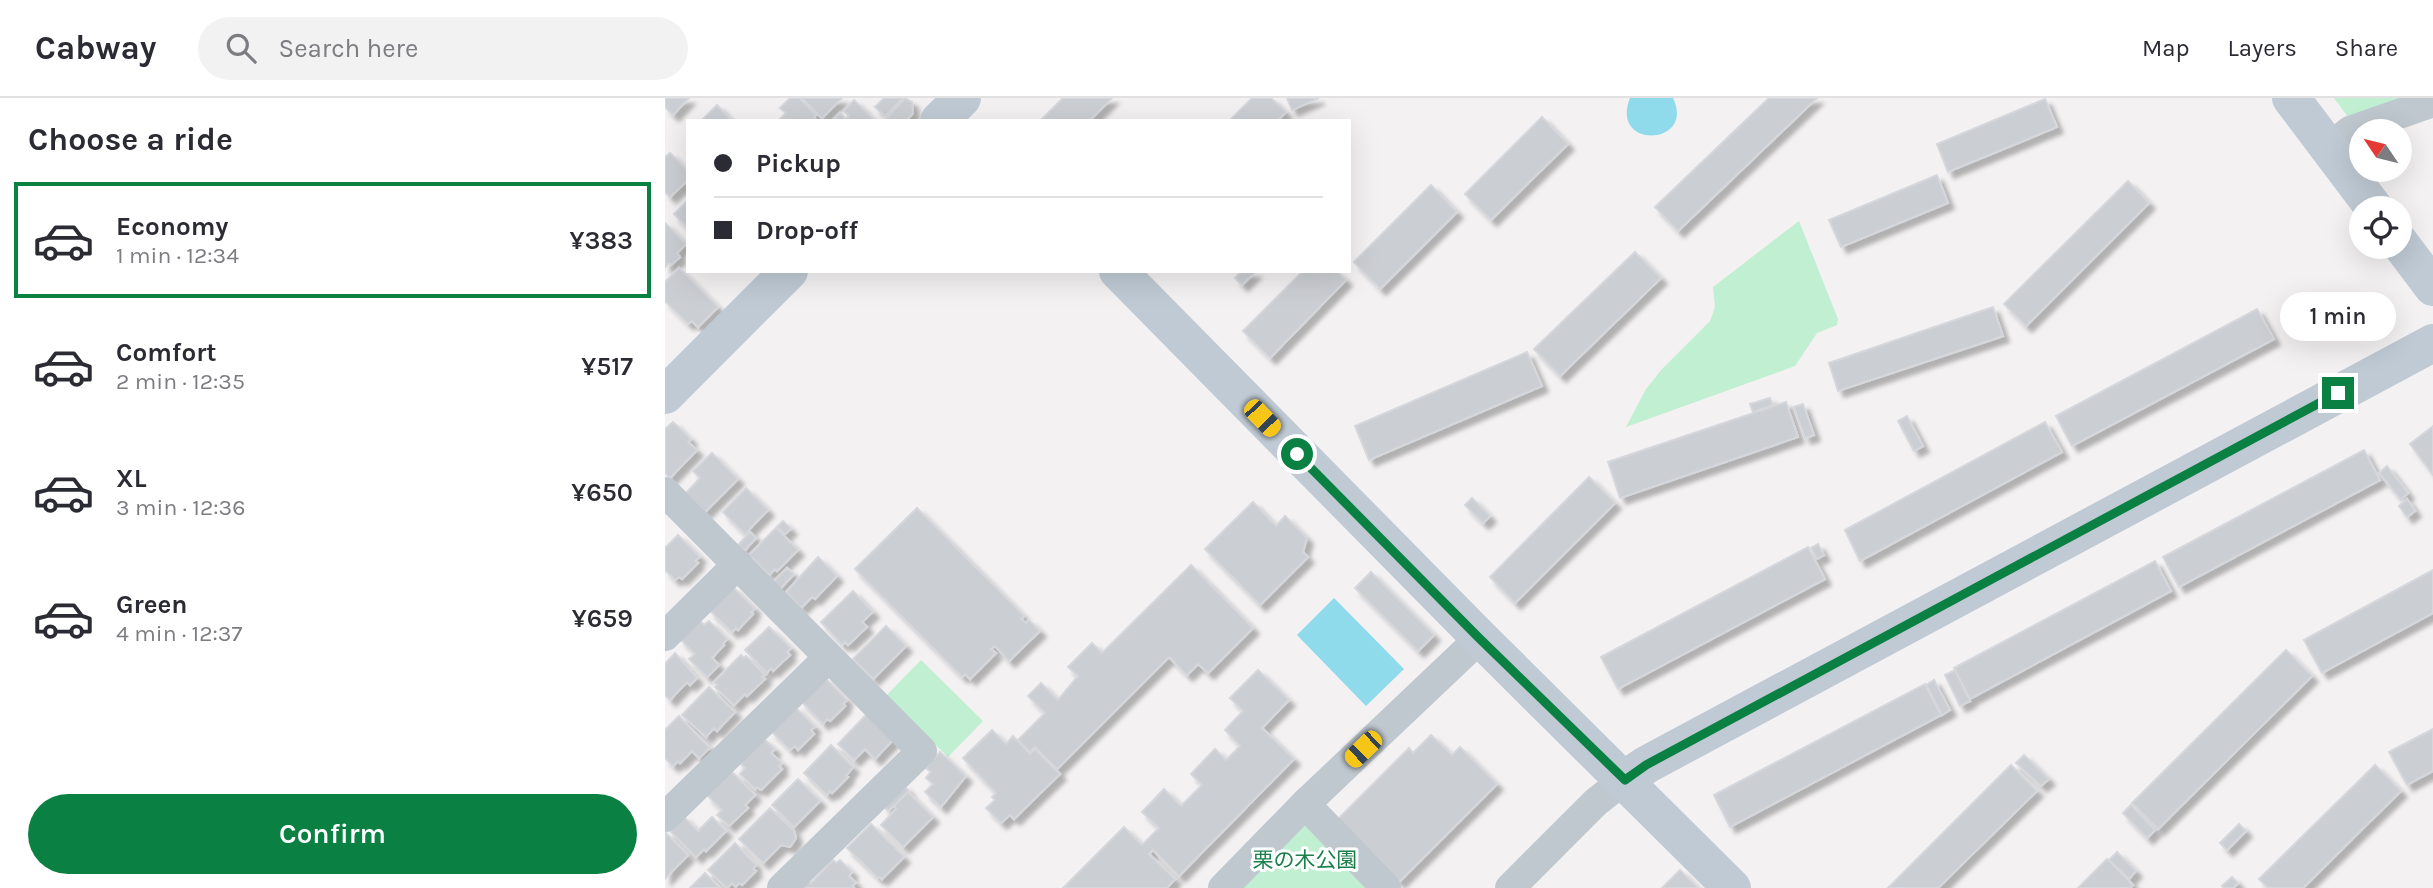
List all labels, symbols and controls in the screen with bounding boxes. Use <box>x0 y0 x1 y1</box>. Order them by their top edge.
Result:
search box <box>198 17 688 80</box>
text: Cabway <box>35 29 156 67</box>
icon: search <box>222 29 260 67</box>
text: Search here <box>278 33 418 64</box>
text: Map <box>2142 34 2190 62</box>
text: Layers <box>2228 34 2297 62</box>
text: Share <box>2335 34 2398 62</box>
north arrow <box>2349 119 2411 182</box>
map controls <box>2349 119 2412 259</box>
text: Choose a ride <box>28 121 233 158</box>
text: Pickup <box>756 148 841 179</box>
button: locate <box>2349 196 2412 259</box>
icon: car <box>32 209 95 272</box>
text: Economy <box>116 211 228 242</box>
text: Drop-off <box>756 215 858 246</box>
text: ¥383 <box>570 225 633 256</box>
text: 1 min · 12:34 <box>116 242 239 269</box>
callout: 1 min <box>2280 292 2396 341</box>
text: 1 min <box>2309 303 2367 330</box>
icon: car <box>32 335 95 398</box>
text: Comfort <box>116 337 217 368</box>
text: ¥517 <box>581 351 633 382</box>
text: 2 min · 12:35 <box>116 368 245 395</box>
route end <box>2322 377 2354 409</box>
car <box>1240 396 1285 440</box>
route start <box>1281 438 1313 470</box>
icon: car <box>32 461 95 524</box>
text: XL <box>116 463 147 494</box>
text: ¥650 <box>571 477 633 508</box>
text: 3 min · 12:36 <box>116 494 245 521</box>
icon: car <box>32 587 95 650</box>
text: Green <box>116 589 188 620</box>
text: ¥659 <box>572 603 633 634</box>
text: 4 min · 12:37 <box>116 620 242 647</box>
car <box>1341 727 1386 771</box>
button: Confirm <box>28 794 637 874</box>
park label: 栗の木公園 <box>1253 848 1358 872</box>

